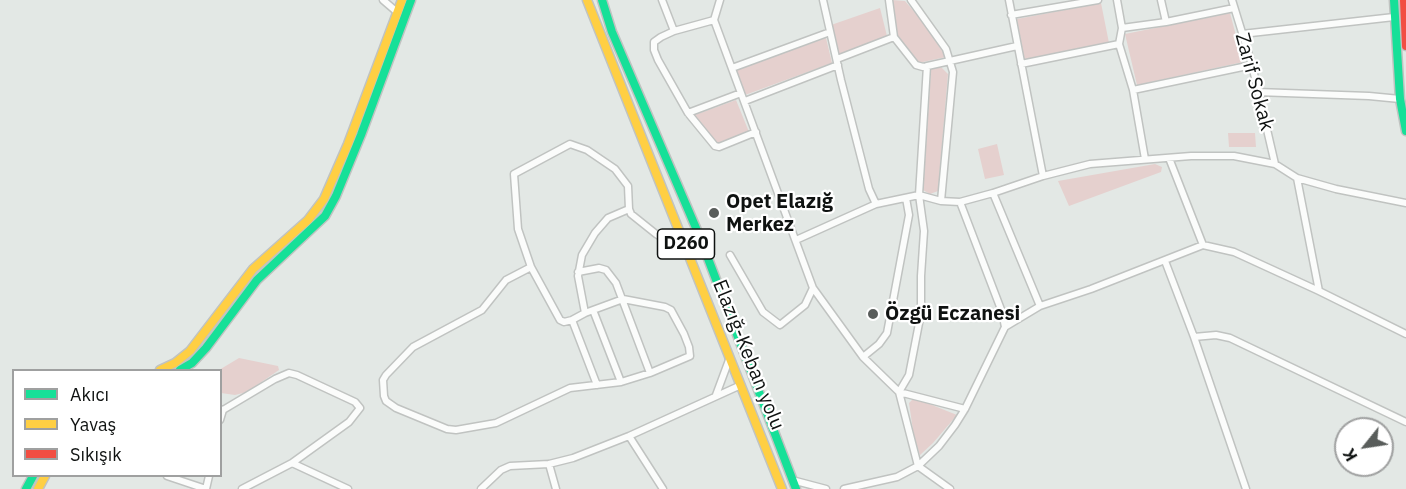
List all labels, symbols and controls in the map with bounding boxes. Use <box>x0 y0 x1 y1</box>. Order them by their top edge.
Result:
street label: Zarif Sokak <box>1229 30 1279 134</box>
place label: Opet Elazığ Merkez <box>726 190 833 237</box>
marker: Opet Elazığ Merkez <box>707 206 721 220</box>
road number: D260 <box>658 229 714 259</box>
street label: Elazığ-Keban yolu <box>707 276 789 434</box>
place label: Özgü Eczanesi <box>885 302 1020 326</box>
marker: Özgü Eczanesi <box>866 307 880 321</box>
legend <box>12 369 222 477</box>
text: Akıcı <box>70 383 109 406</box>
text: Yavaş <box>70 413 116 436</box>
north arrow <box>1334 417 1394 477</box>
text: Sıkışık <box>70 443 122 466</box>
text: K <box>1339 445 1362 465</box>

